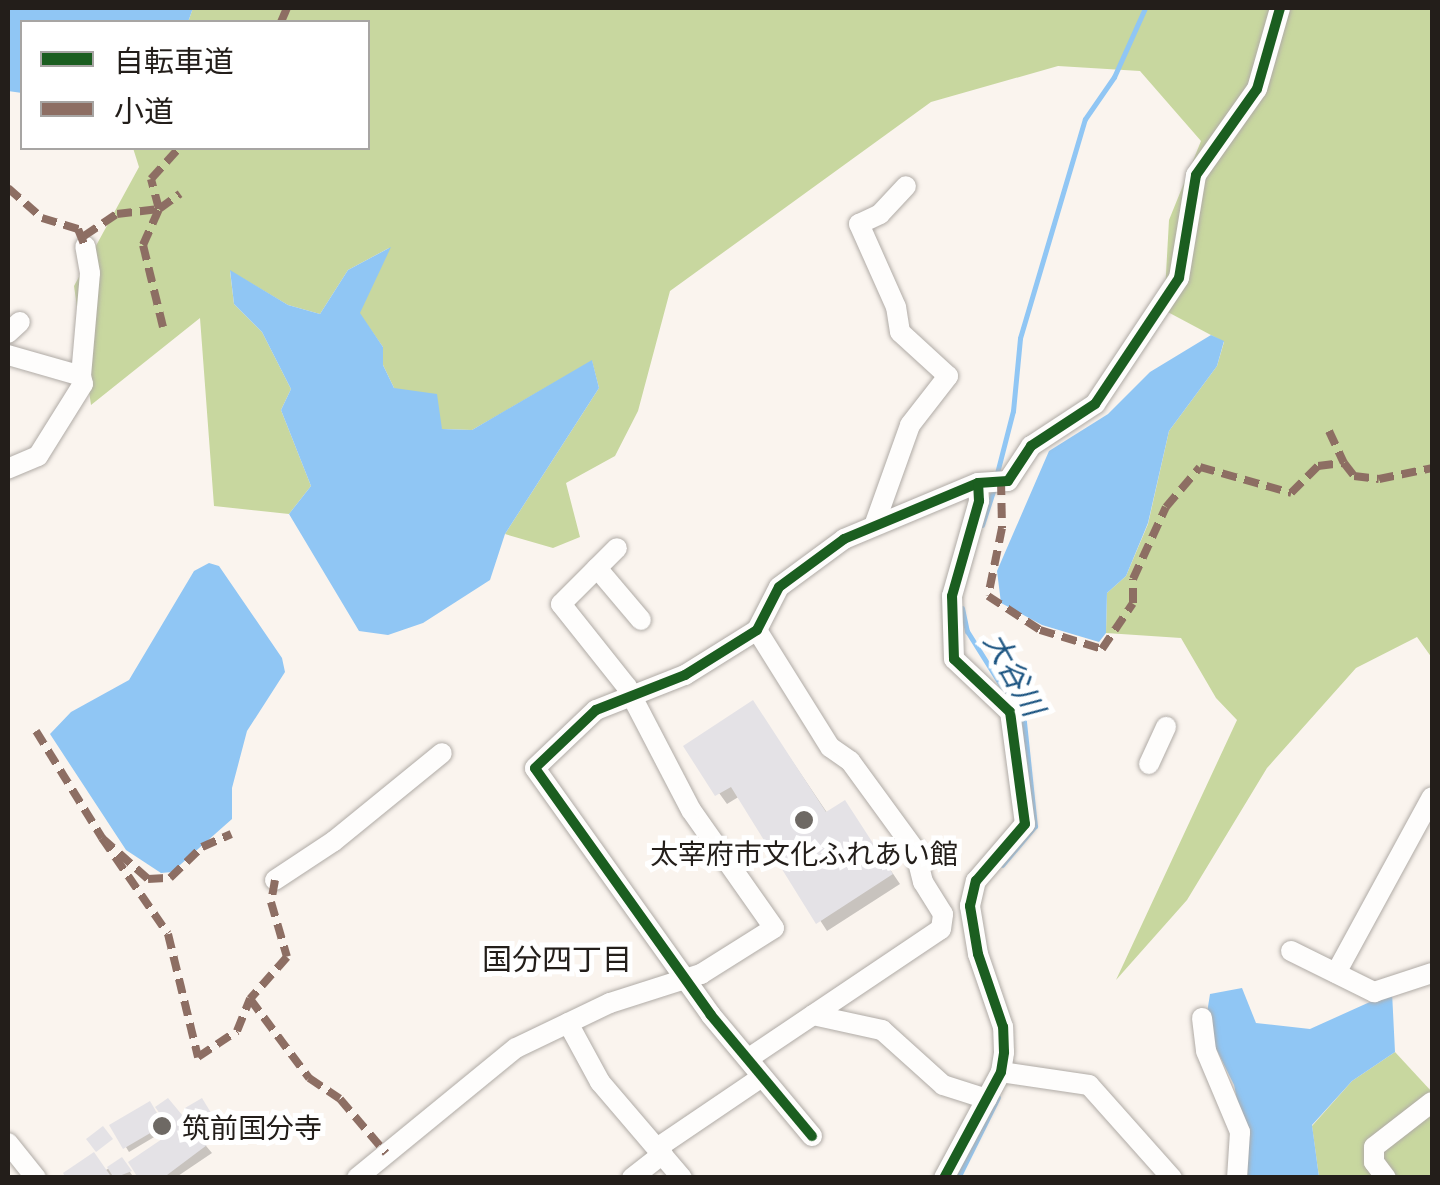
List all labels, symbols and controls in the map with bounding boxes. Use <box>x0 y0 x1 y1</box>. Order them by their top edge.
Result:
legend <box>20 20 370 150</box>
text: 自転車道 <box>114 37 234 81</box>
text: 小道 <box>114 87 174 131</box>
water label: 大谷川 <box>978 625 1054 721</box>
marker: 太宰府市文化ふれあい館 <box>793 809 815 831</box>
place label: 太宰府市文化ふれあい館 <box>650 835 958 869</box>
district label: 国分四丁目 <box>482 939 632 975</box>
place label: 筑前国分寺 <box>182 1109 322 1143</box>
marker: 筑前国分寺 <box>151 1115 173 1137</box>

